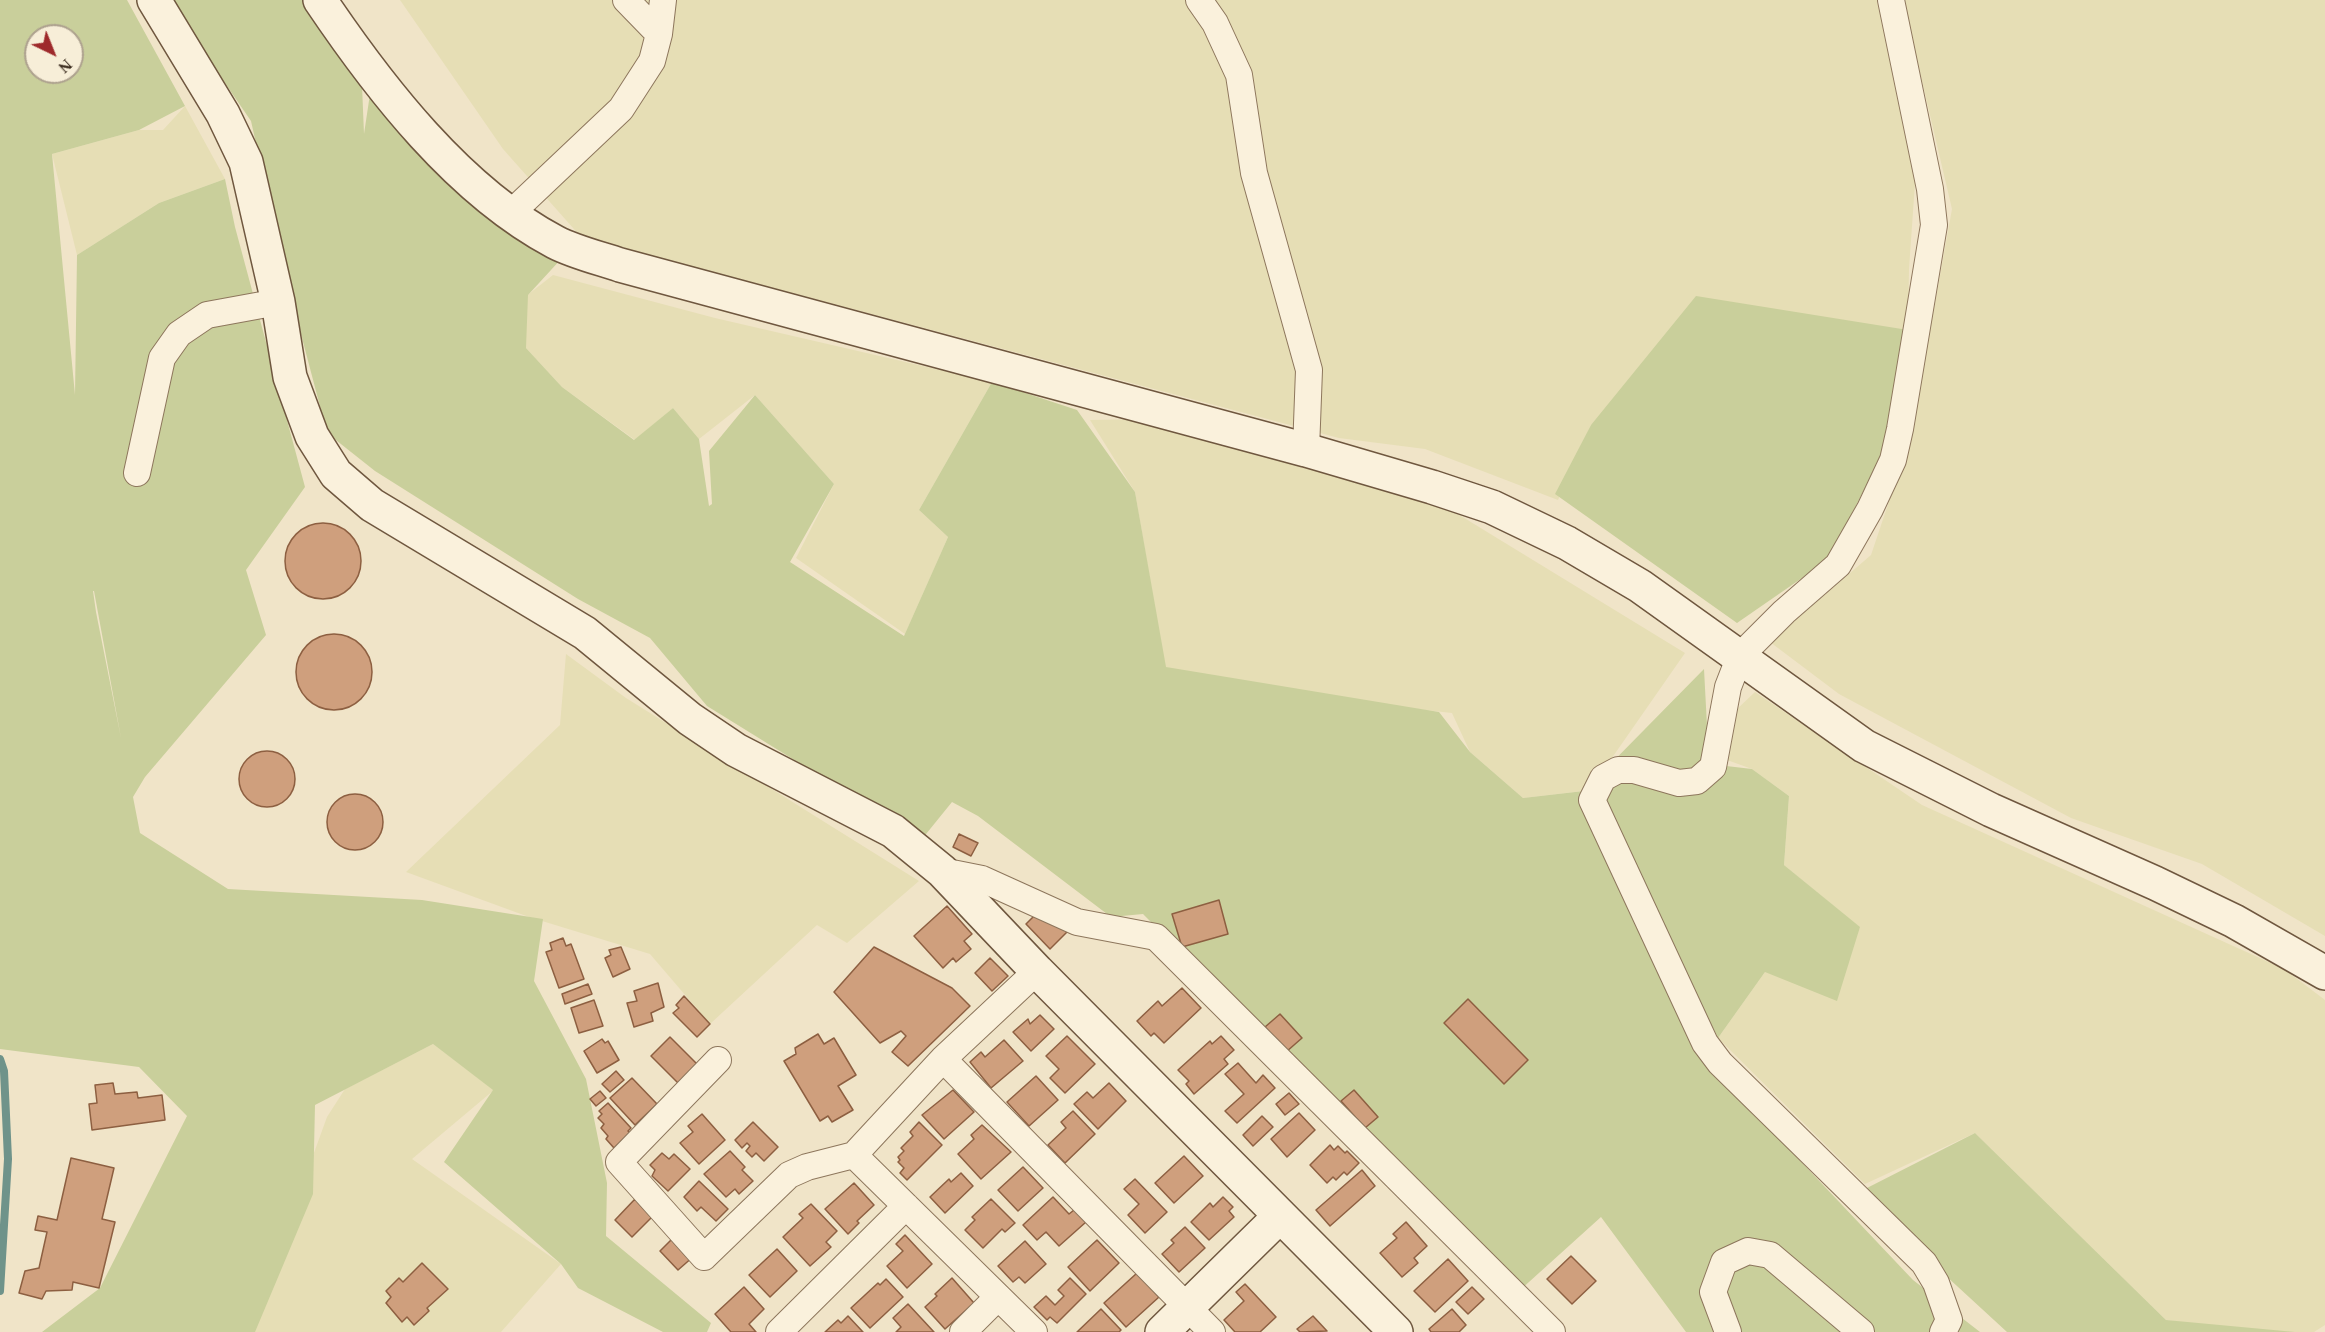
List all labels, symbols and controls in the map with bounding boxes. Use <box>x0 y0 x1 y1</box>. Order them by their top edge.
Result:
north arrow <box>24 24 84 84</box>
text: N <box>55 56 75 76</box>

